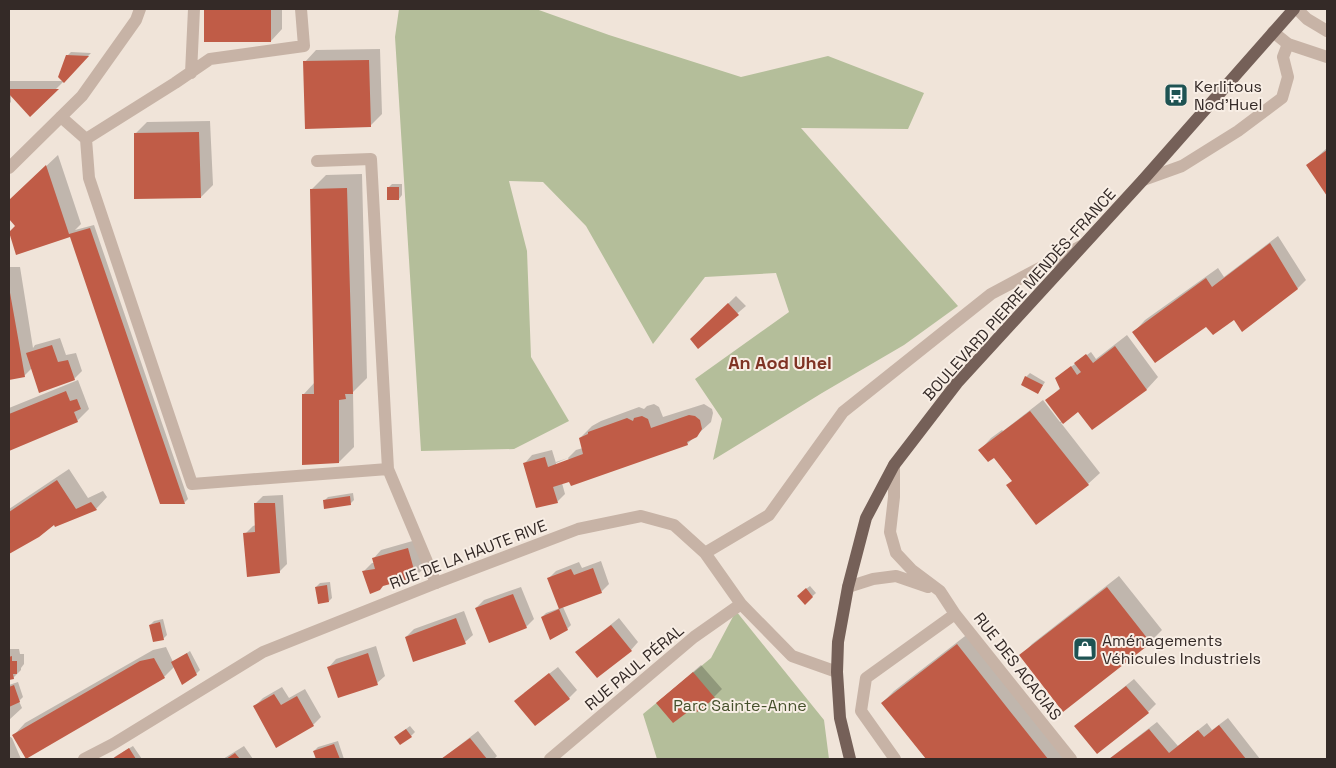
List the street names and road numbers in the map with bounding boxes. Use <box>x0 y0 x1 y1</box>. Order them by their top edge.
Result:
street label: BOULEVARD PIERRE MENDÈS-FRANCE <box>918 184 1120 405</box>
street label: RUE DE LA HAUTE RIVE <box>387 515 550 594</box>
street label: RUE DES ACACIAS <box>969 608 1066 725</box>
street label: RUE PAUL PÉRAL <box>580 620 688 715</box>

